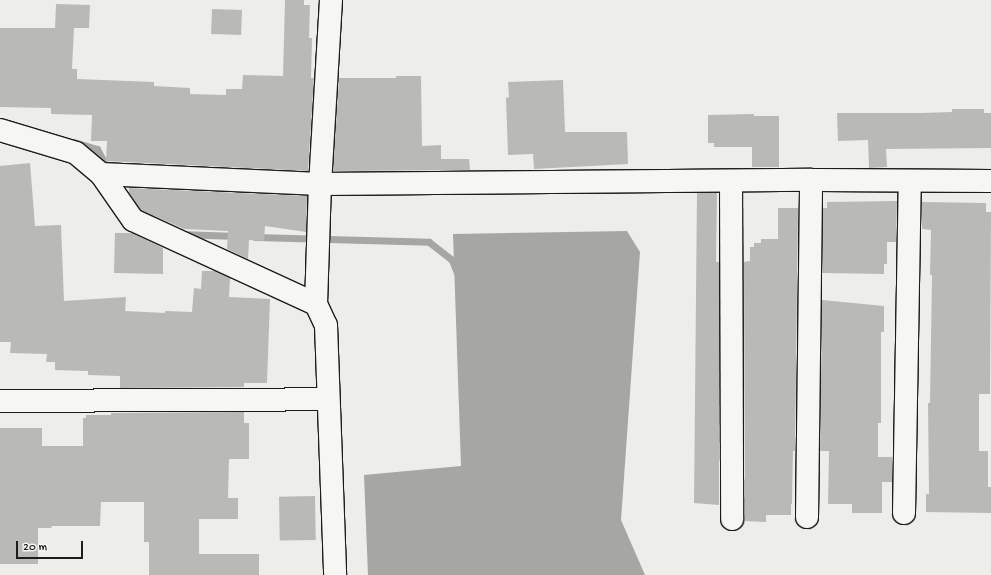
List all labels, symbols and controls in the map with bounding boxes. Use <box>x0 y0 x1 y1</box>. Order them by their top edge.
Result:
scale bar <box>18 533 85 559</box>
text: 20 m <box>23 541 47 555</box>

